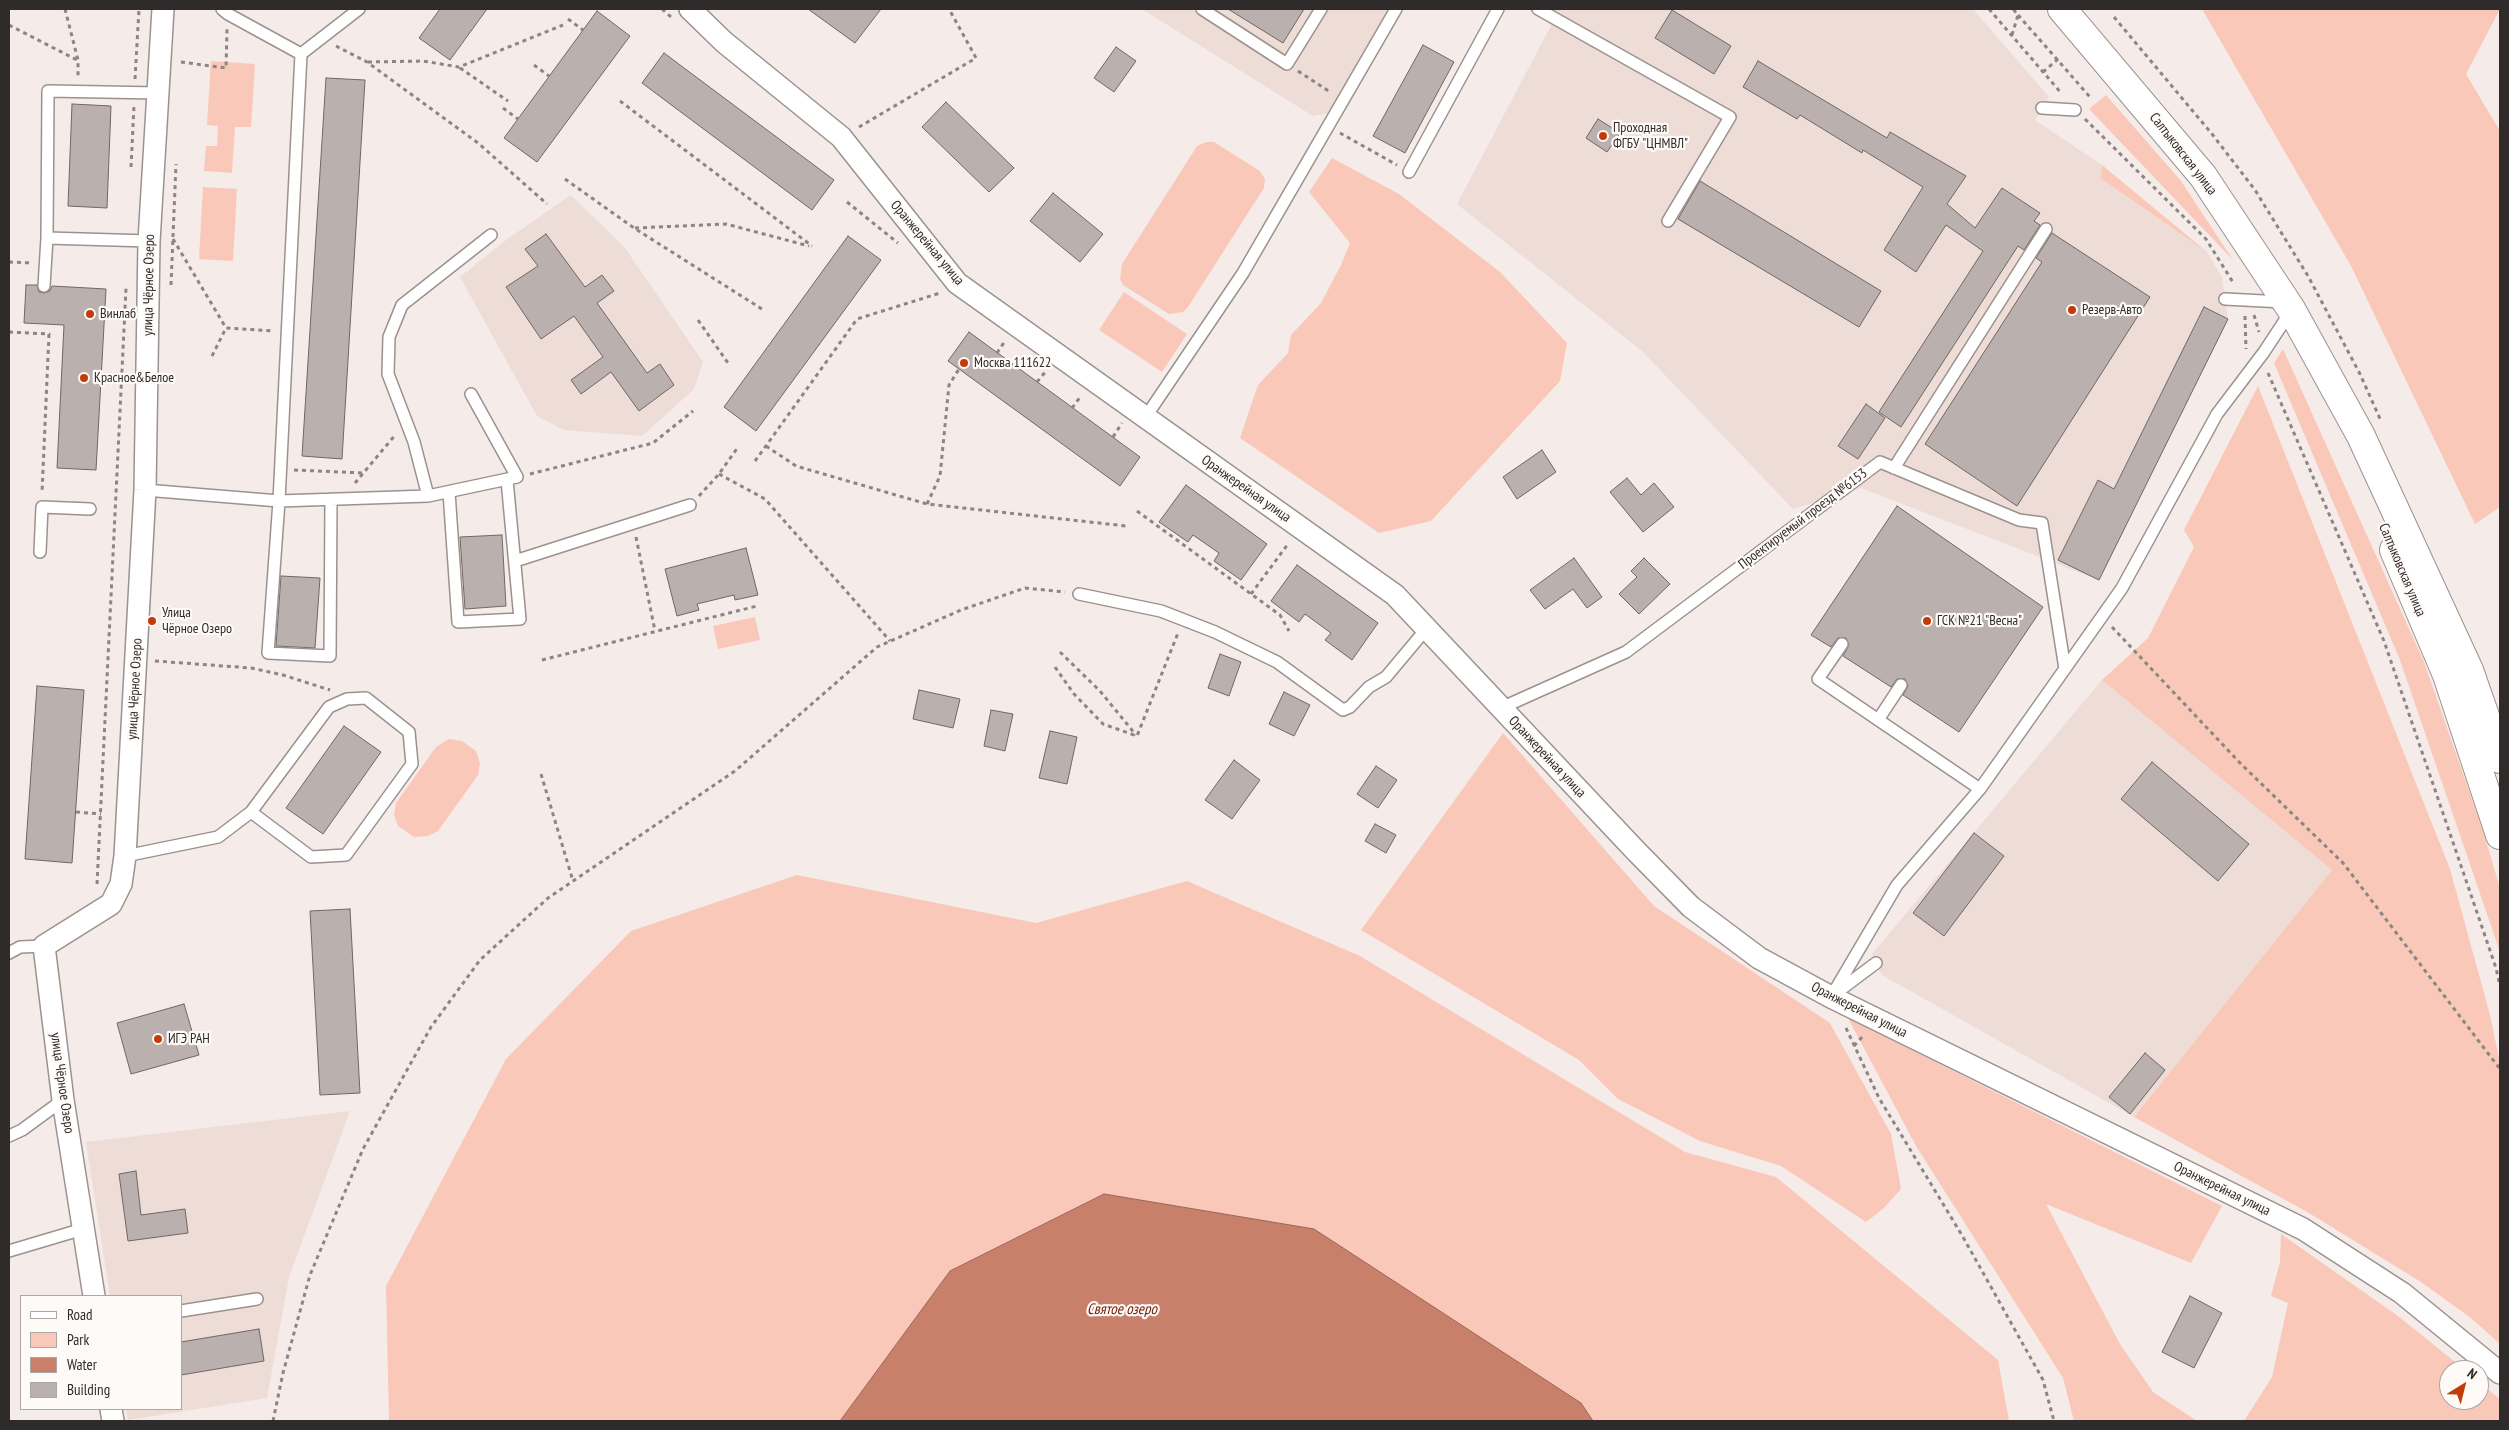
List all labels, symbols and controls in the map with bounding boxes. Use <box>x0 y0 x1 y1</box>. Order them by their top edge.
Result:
street label: Салтыковская улица <box>2146 109 2220 199</box>
place label: Проходная ФГБУ "ЦНМВЛ" <box>1613 120 1688 152</box>
marker: Проходная ФГБУ "ЦНМВЛ" <box>1597 130 1609 142</box>
street label: Оранжерейная улица <box>887 197 967 289</box>
street label: улица Чёрное Озеро <box>140 234 158 336</box>
place label: Резерв-Авто <box>2082 302 2142 318</box>
marker: Резерв-Авто <box>2066 304 2078 316</box>
place label: Винлаб <box>100 306 136 322</box>
marker: Винлаб <box>84 308 96 320</box>
place label: Москва 111622 <box>974 355 1051 371</box>
marker: Москва 111622 <box>958 357 970 369</box>
place label: Красное&Белое <box>94 370 174 386</box>
marker: Красное&Белое <box>78 372 90 384</box>
street label: Оранжерейная улица <box>1198 452 1294 526</box>
street label: Проектируемый проезд №6153 <box>1735 465 1871 573</box>
street label: Салтыковская улица <box>2375 521 2429 619</box>
place label: Улица Чёрное Озеро <box>162 605 232 638</box>
place label: ГСК №21 "Весна" <box>1937 613 2022 629</box>
marker: Улица Чёрное Озеро <box>146 615 158 627</box>
marker: ГСК №21 "Весна" <box>1921 615 1933 627</box>
street label: улица Чёрное Озеро <box>124 638 146 740</box>
street label: Оранжерейная улица <box>1505 713 1589 801</box>
street label: Оранжерейная улица <box>1808 979 1910 1041</box>
street label: улица Чёрное Озеро <box>47 1031 77 1135</box>
place label: ИГЭ РАН <box>168 1031 210 1047</box>
marker: ИГЭ РАН <box>152 1033 164 1045</box>
street label: Оранжерейная улица <box>2171 1158 2273 1220</box>
legend <box>20 1295 182 1410</box>
water label: Святое озеро <box>1087 1301 1157 1319</box>
text: Road <box>67 1305 93 1324</box>
text: Park <box>67 1330 89 1349</box>
text: Water <box>67 1355 97 1374</box>
north arrow <box>2439 1360 2489 1410</box>
text: N <box>2464 1364 2481 1383</box>
text: Building <box>67 1380 110 1399</box>

